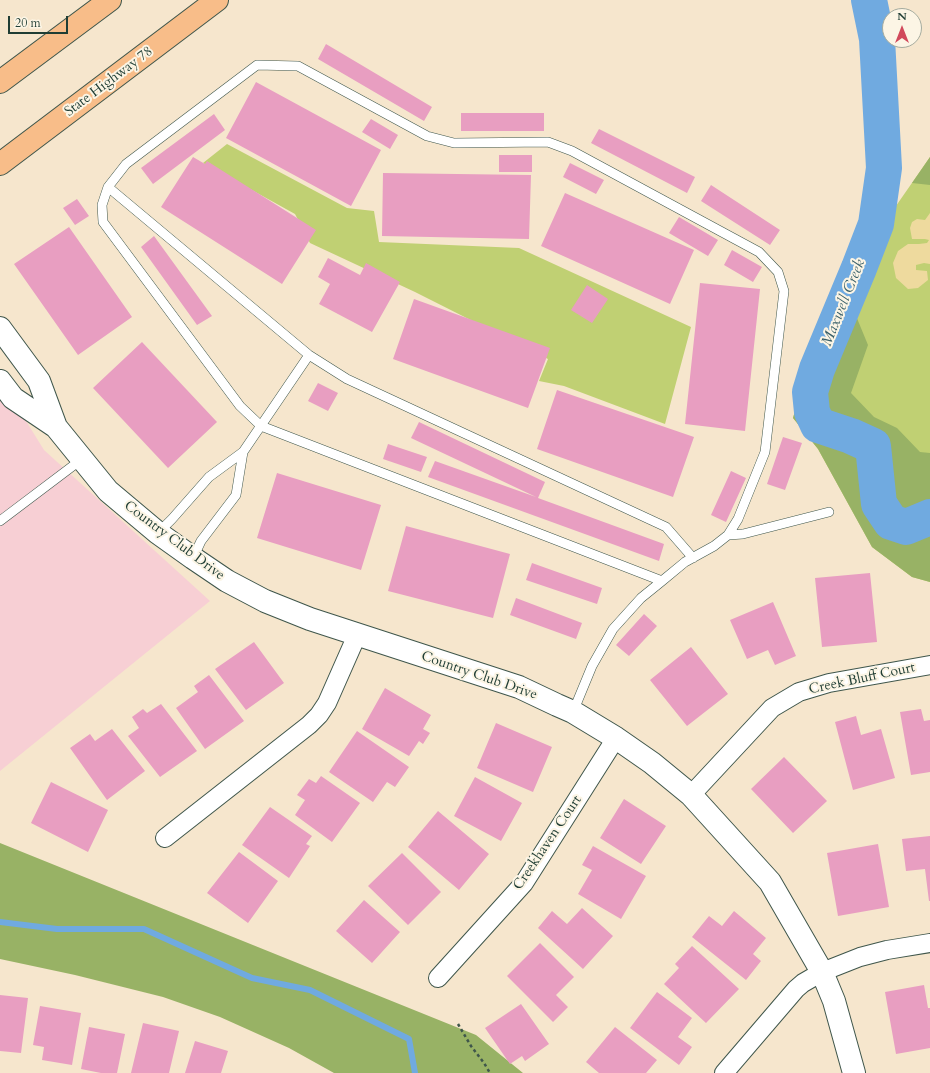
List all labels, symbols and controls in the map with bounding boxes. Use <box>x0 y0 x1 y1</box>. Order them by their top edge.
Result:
scale bar <box>10 8 70 34</box>
north arrow <box>882 8 922 48</box>
text: N <box>897 9 907 24</box>
text: 20 m <box>15 15 41 31</box>
street label: State Highway 78 <box>62 43 156 121</box>
water label: Maxwell Creek <box>818 257 870 349</box>
street label: Country Club Drive <box>120 498 228 584</box>
street label: Country Club Drive <box>419 648 539 704</box>
street label: Creek Bluff Court <box>807 660 917 698</box>
street label: Creekhaven Court <box>510 793 586 893</box>

